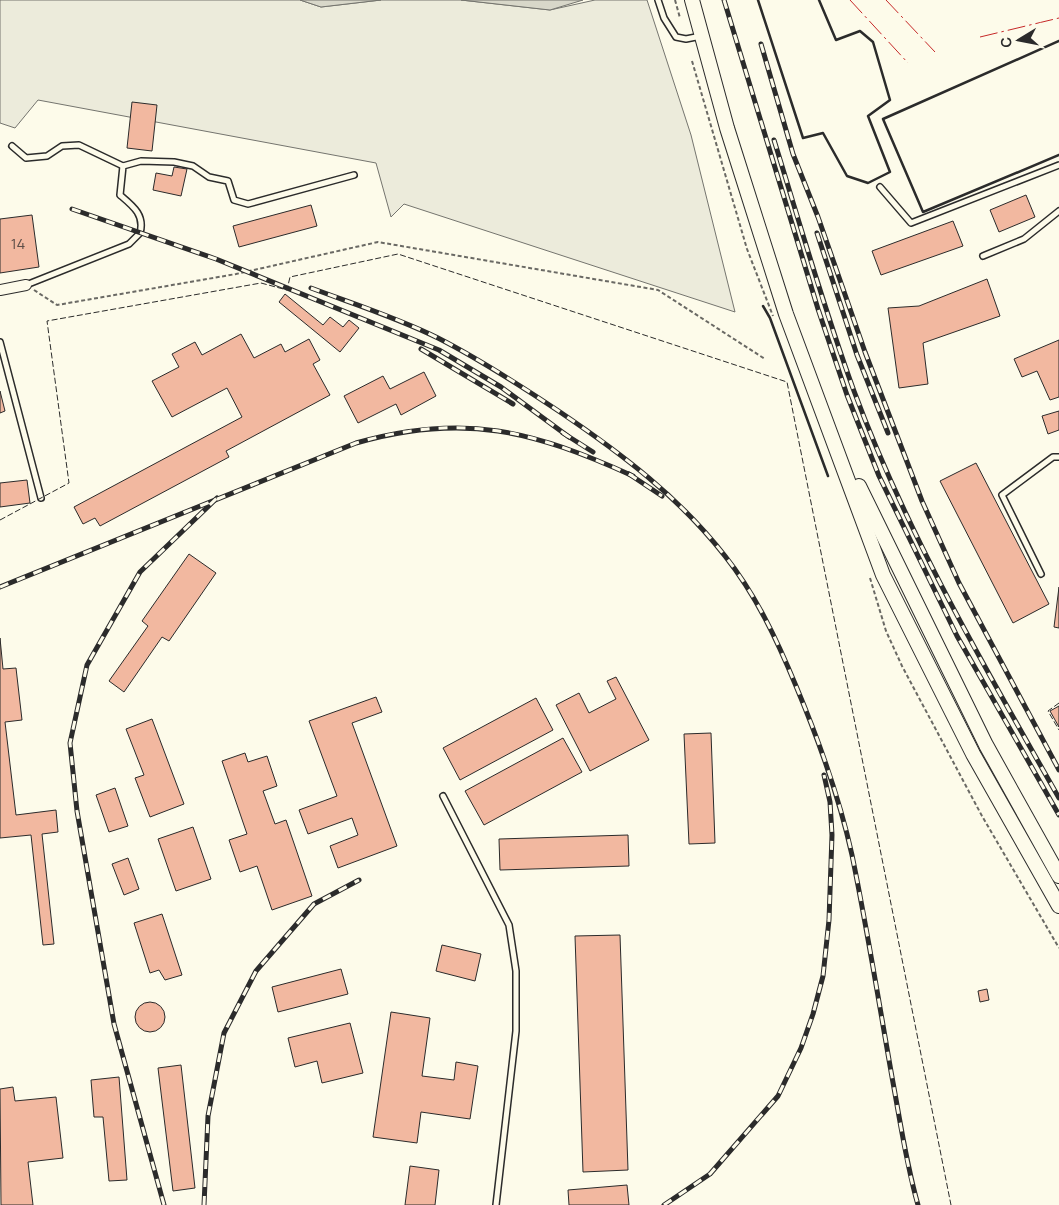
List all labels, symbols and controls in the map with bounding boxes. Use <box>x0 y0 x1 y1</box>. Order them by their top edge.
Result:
north arrow <box>994 15 1044 65</box>
text: С <box>995 36 1016 49</box>
house number: 14 <box>11 233 25 254</box>

